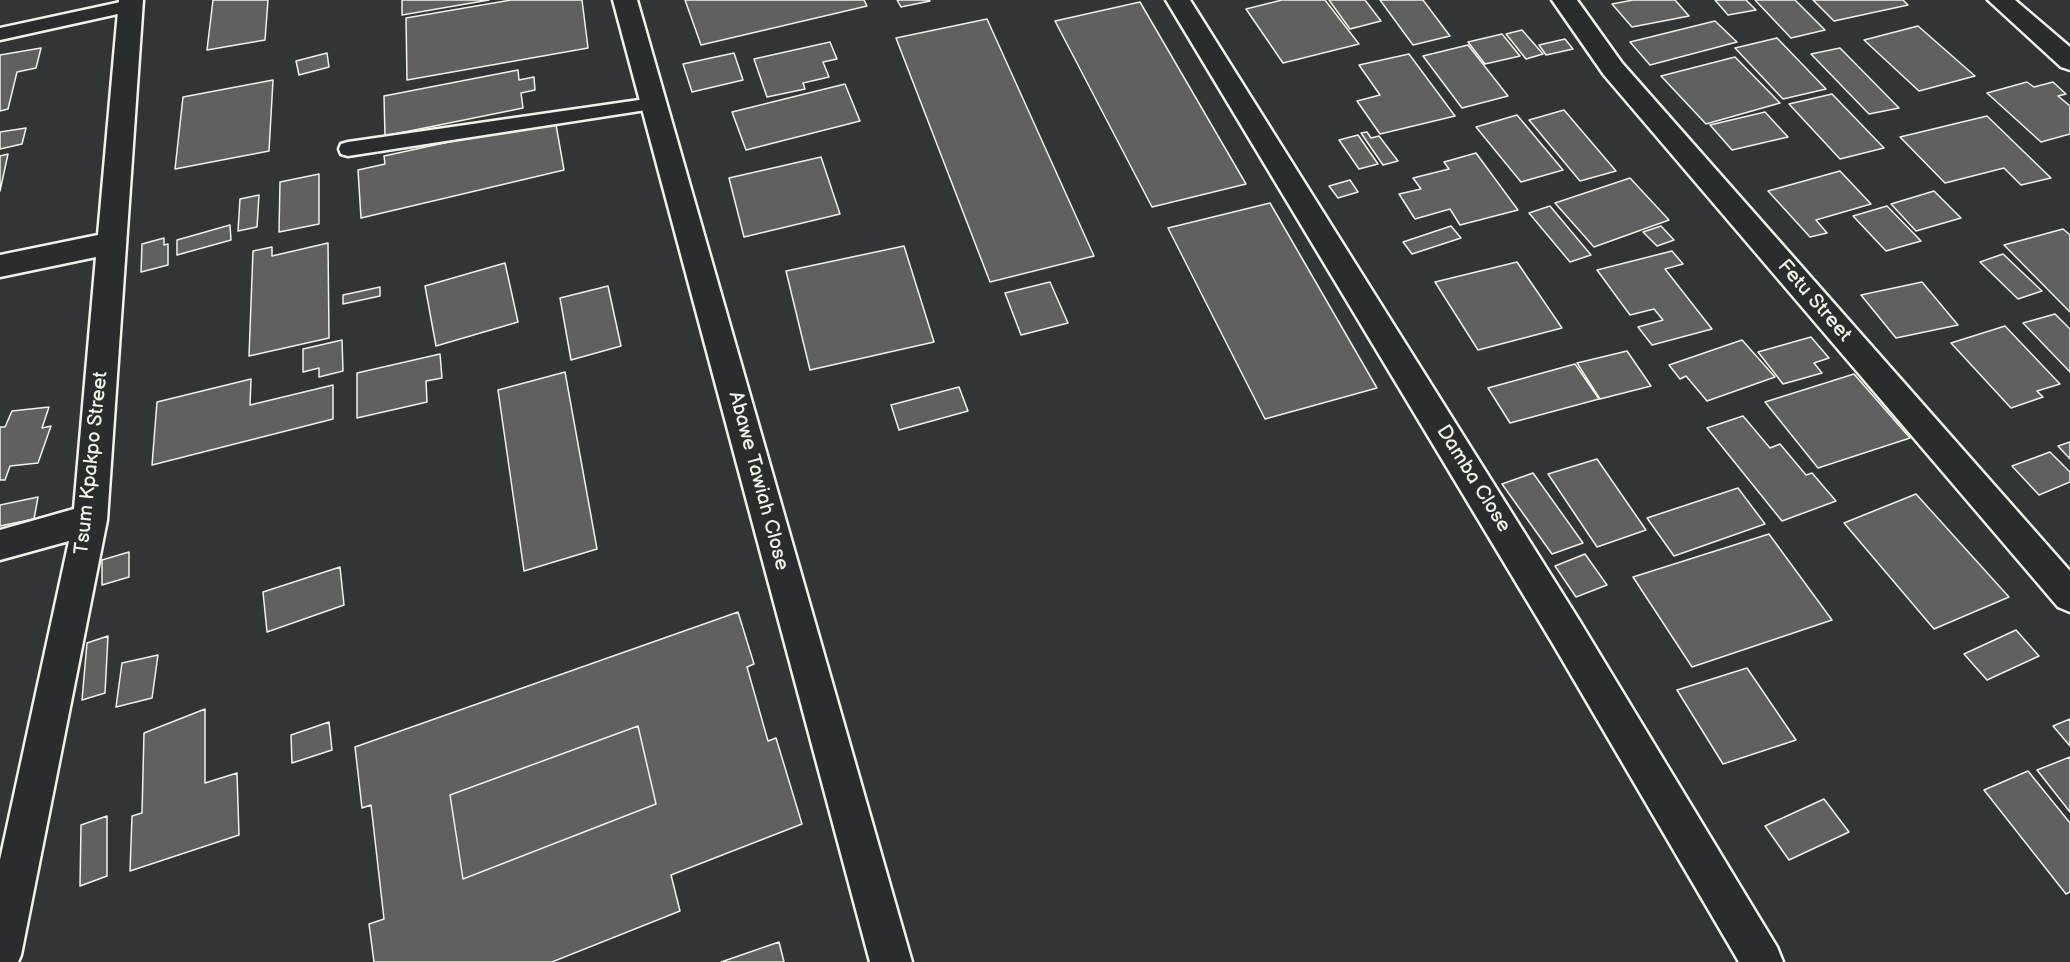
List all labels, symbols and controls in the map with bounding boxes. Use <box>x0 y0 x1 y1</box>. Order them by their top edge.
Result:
street label: Fetu Street <box>1772 255 1856 347</box>
street label: Tsum Kpakpo Street <box>70 370 114 556</box>
street label: Abawe Tawiah Close <box>723 389 793 573</box>
street label: Damba Close <box>1431 421 1515 537</box>

